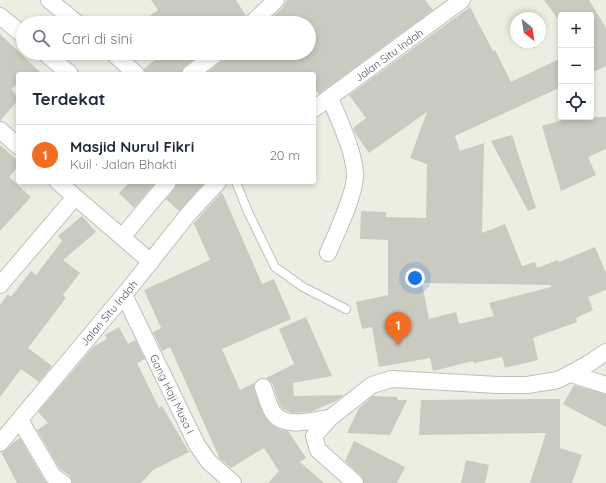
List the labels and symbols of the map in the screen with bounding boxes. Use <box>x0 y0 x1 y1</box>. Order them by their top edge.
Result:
north arrow <box>510 12 546 48</box>
street label: Jalan Situ Indah <box>352 25 426 85</box>
your location <box>405 268 425 288</box>
street label: Jalan Situ Indah <box>77 277 141 349</box>
pin: 1 <box>385 312 411 345</box>
street label: Gang Haji Musa I <box>147 352 197 436</box>

